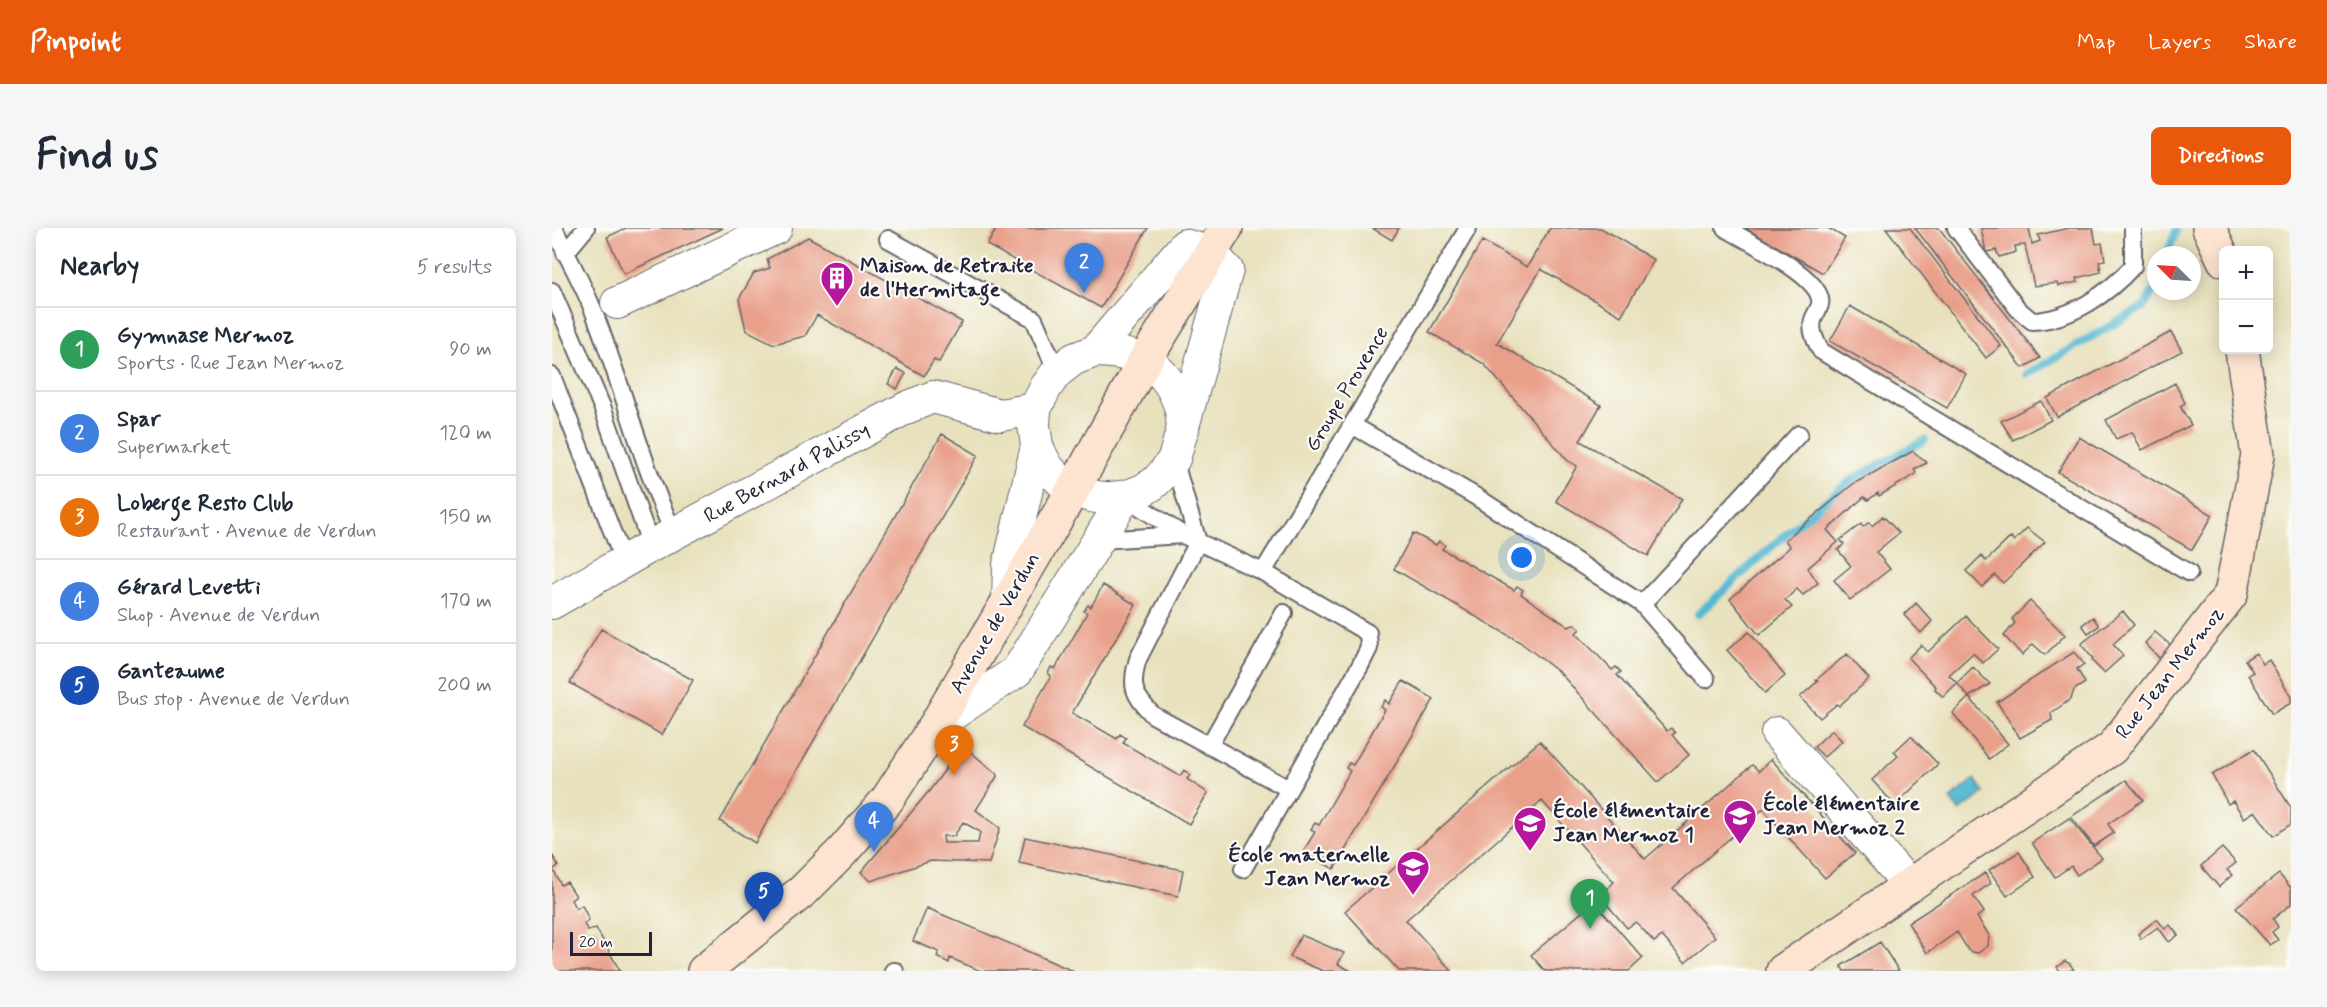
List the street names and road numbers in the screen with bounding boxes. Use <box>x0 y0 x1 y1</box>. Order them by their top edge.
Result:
street label: Groupe Provence <box>1299 321 1395 457</box>
street label: Rue Bernard Palissy <box>699 416 875 530</box>
street label: Avenue de Verdun <box>943 547 1047 699</box>
street label: Rue Jean Mermoz <box>2109 600 2231 745</box>

